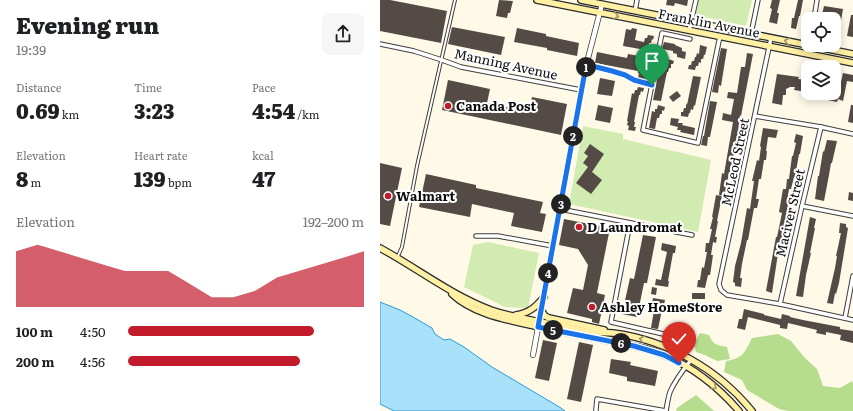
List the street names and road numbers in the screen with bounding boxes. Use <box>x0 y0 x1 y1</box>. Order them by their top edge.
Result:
street label: Franklin Avenue <box>657 3 762 42</box>
street label: Manning Avenue <box>453 43 560 84</box>
street label: McLeod Street <box>716 115 753 208</box>
street label: Maciver Street <box>770 166 809 259</box>

